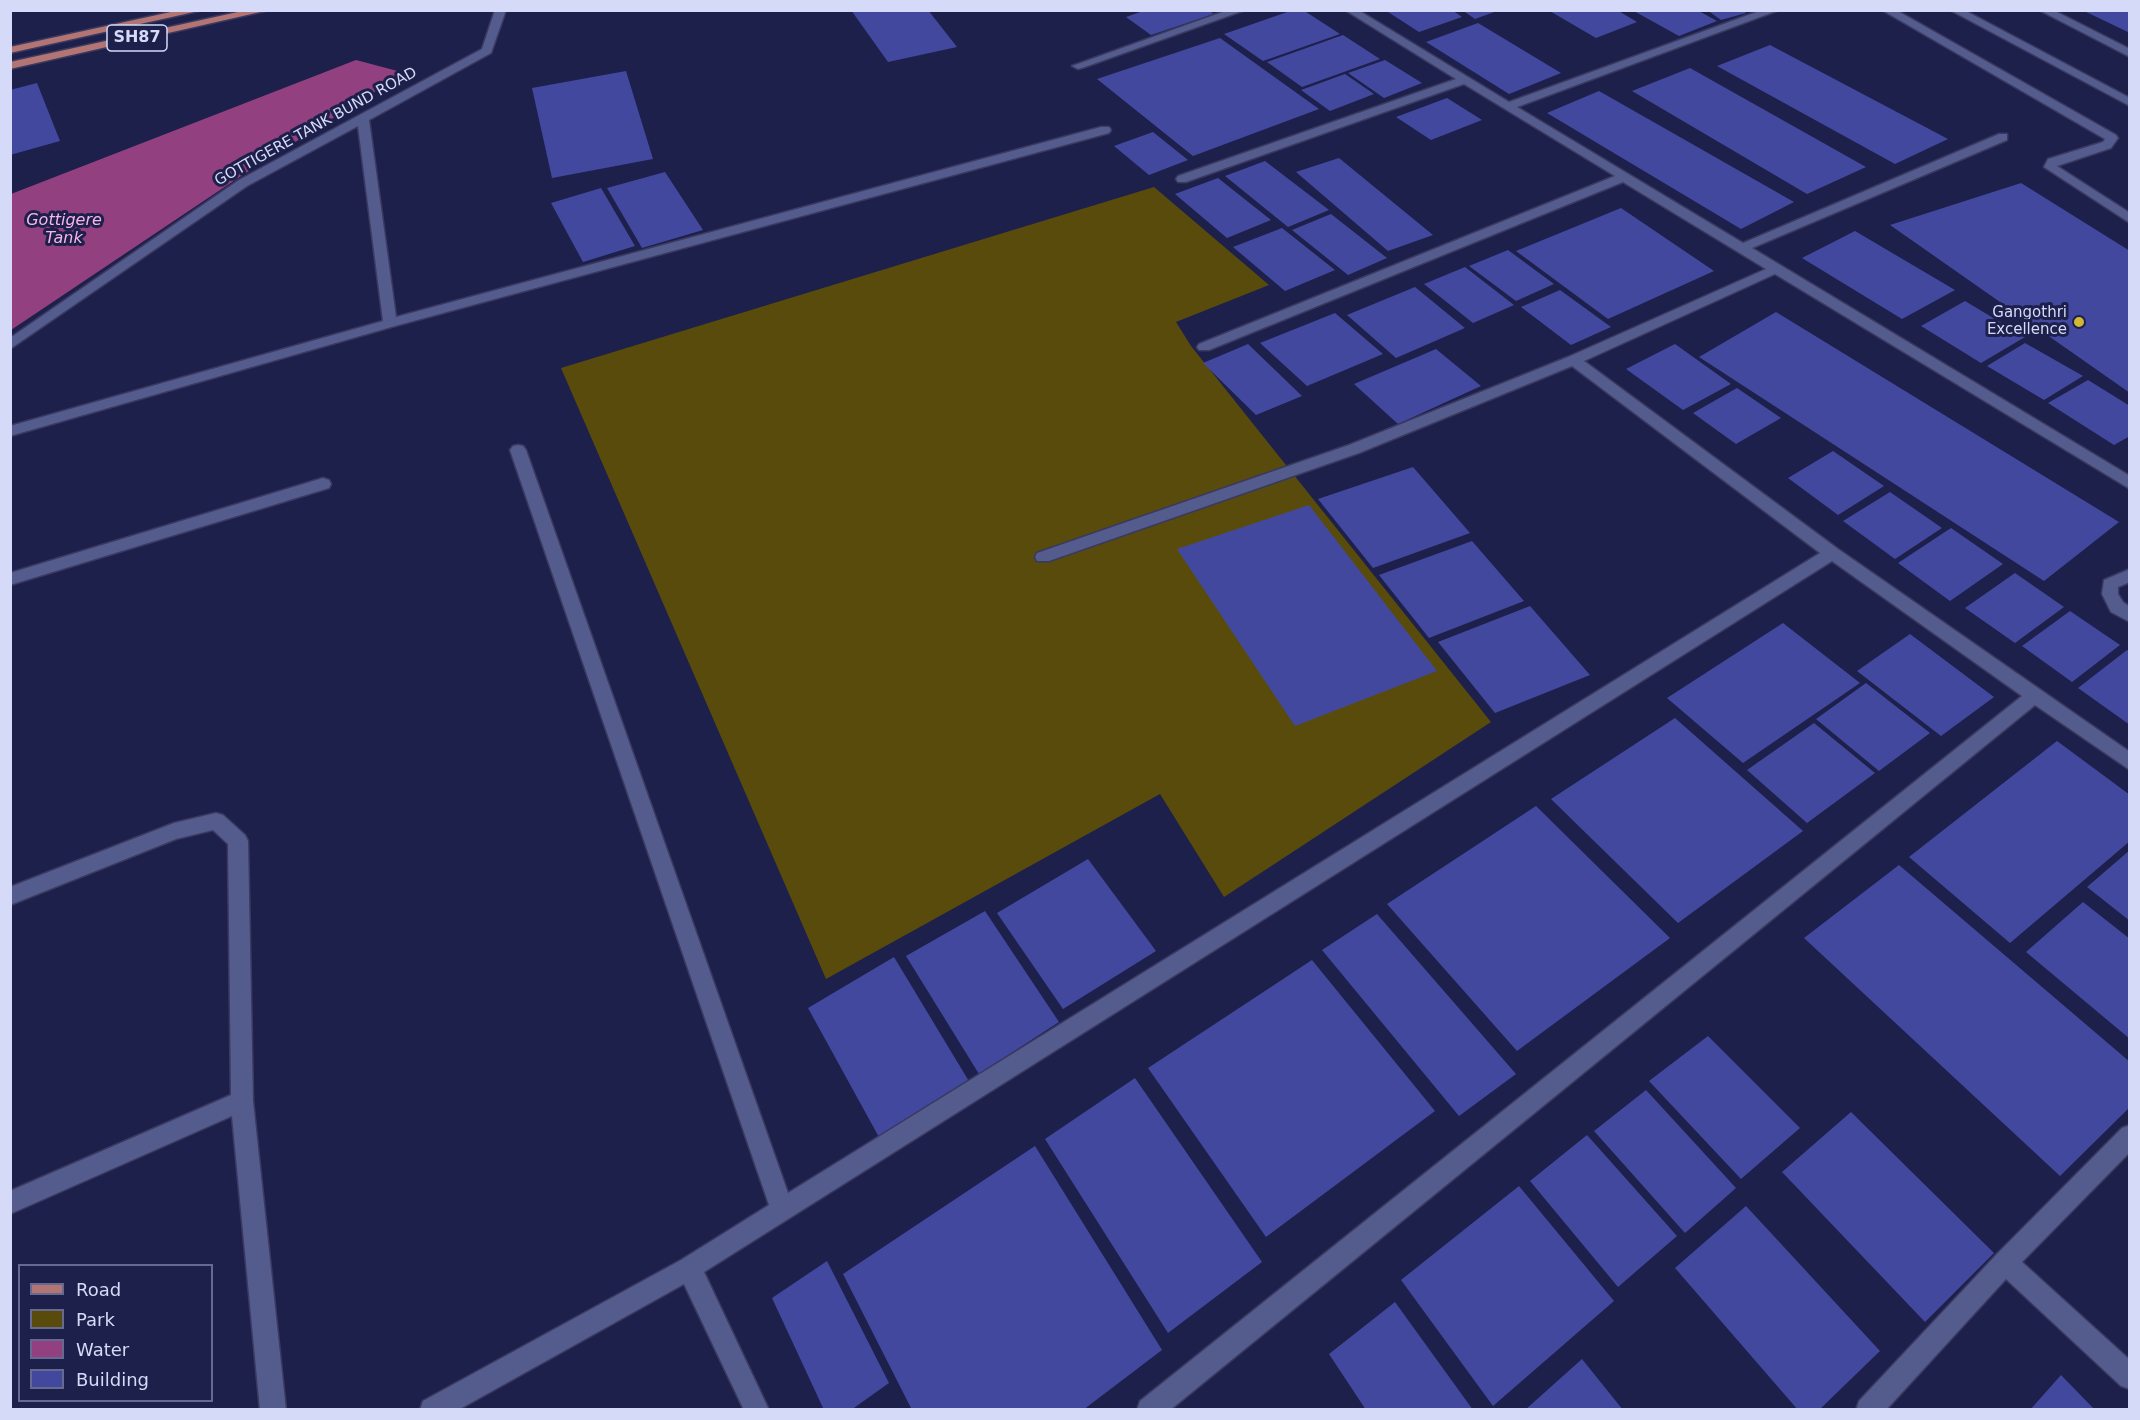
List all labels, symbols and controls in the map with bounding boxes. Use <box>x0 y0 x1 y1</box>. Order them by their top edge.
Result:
road number: SH87 <box>107 25 167 51</box>
street label: GOTTIGERE TANK BUND ROAD <box>212 64 420 190</box>
water label: Gottigere Tank <box>26 211 102 249</box>
place label: Gangothri Excellence <box>1987 304 2067 339</box>
marker: Gangothri Excellence <box>2072 315 2086 329</box>
legend <box>18 1264 213 1402</box>
text: Road <box>76 1279 121 1300</box>
text: Park <box>76 1309 115 1330</box>
text: Water <box>76 1339 129 1360</box>
text: Building <box>76 1369 149 1390</box>

